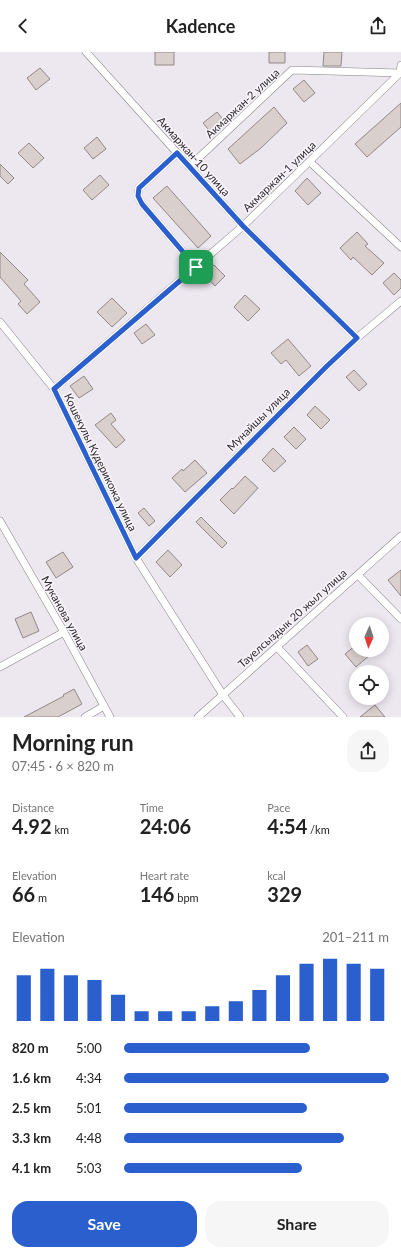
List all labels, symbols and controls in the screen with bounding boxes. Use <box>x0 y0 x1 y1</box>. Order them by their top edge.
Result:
icon: back <box>12 15 34 37</box>
text: Kadence <box>166 15 235 37</box>
icon: share <box>367 15 389 37</box>
street label: Акмаржан-2 улица <box>202 66 282 140</box>
street label: Акмаржан-10 улица <box>155 114 233 198</box>
street label: Акмаржан-1 улица <box>240 138 318 214</box>
pin <box>179 250 213 284</box>
icon: arrive <box>185 256 207 278</box>
street label: Мунайшы улица <box>224 385 292 453</box>
street label: Кошекулы Кудерикожа улица <box>62 391 140 533</box>
street label: Тауелсыздык 20 жыл улица <box>235 566 349 670</box>
street label: Муканова улица <box>39 573 91 653</box>
north arrow <box>349 617 389 657</box>
map controls <box>349 617 389 705</box>
button: locate <box>349 665 389 705</box>
text: Morning run <box>12 729 134 756</box>
button: share <box>347 730 389 772</box>
text: 07:45 · 6 × 820 m <box>12 758 114 774</box>
text: Distance <box>12 801 54 814</box>
text: Time <box>140 801 164 814</box>
text: Pace <box>267 801 290 814</box>
text: 4.92 <box>12 814 52 838</box>
text: 24:06 <box>140 814 191 838</box>
text: 4:54 <box>267 814 307 838</box>
text: km <box>52 823 69 836</box>
text: /km <box>307 823 330 836</box>
text: Elevation <box>12 869 57 882</box>
text: Heart rate <box>140 869 189 882</box>
text: kcal <box>267 869 286 882</box>
text: 66 <box>12 882 35 906</box>
text: 146 <box>140 882 174 906</box>
text: 329 <box>267 882 302 906</box>
text: m <box>35 891 47 904</box>
text: bpm <box>174 891 199 904</box>
text: Elevation <box>12 929 65 945</box>
text: 201–211 m <box>322 929 389 945</box>
text: 820 m <box>12 1040 49 1056</box>
text: 5:00 <box>76 1040 102 1056</box>
text: 1.6 km <box>12 1070 51 1086</box>
text: 4:34 <box>76 1070 102 1086</box>
text: 2.5 km <box>12 1100 51 1116</box>
text: 5:01 <box>76 1100 102 1116</box>
text: 3.3 km <box>12 1130 51 1146</box>
text: 4:48 <box>76 1130 102 1146</box>
text: 4.1 km <box>12 1160 51 1176</box>
text: 5:03 <box>76 1160 102 1176</box>
button: Save <box>12 1201 197 1247</box>
button: Share <box>205 1201 389 1247</box>

